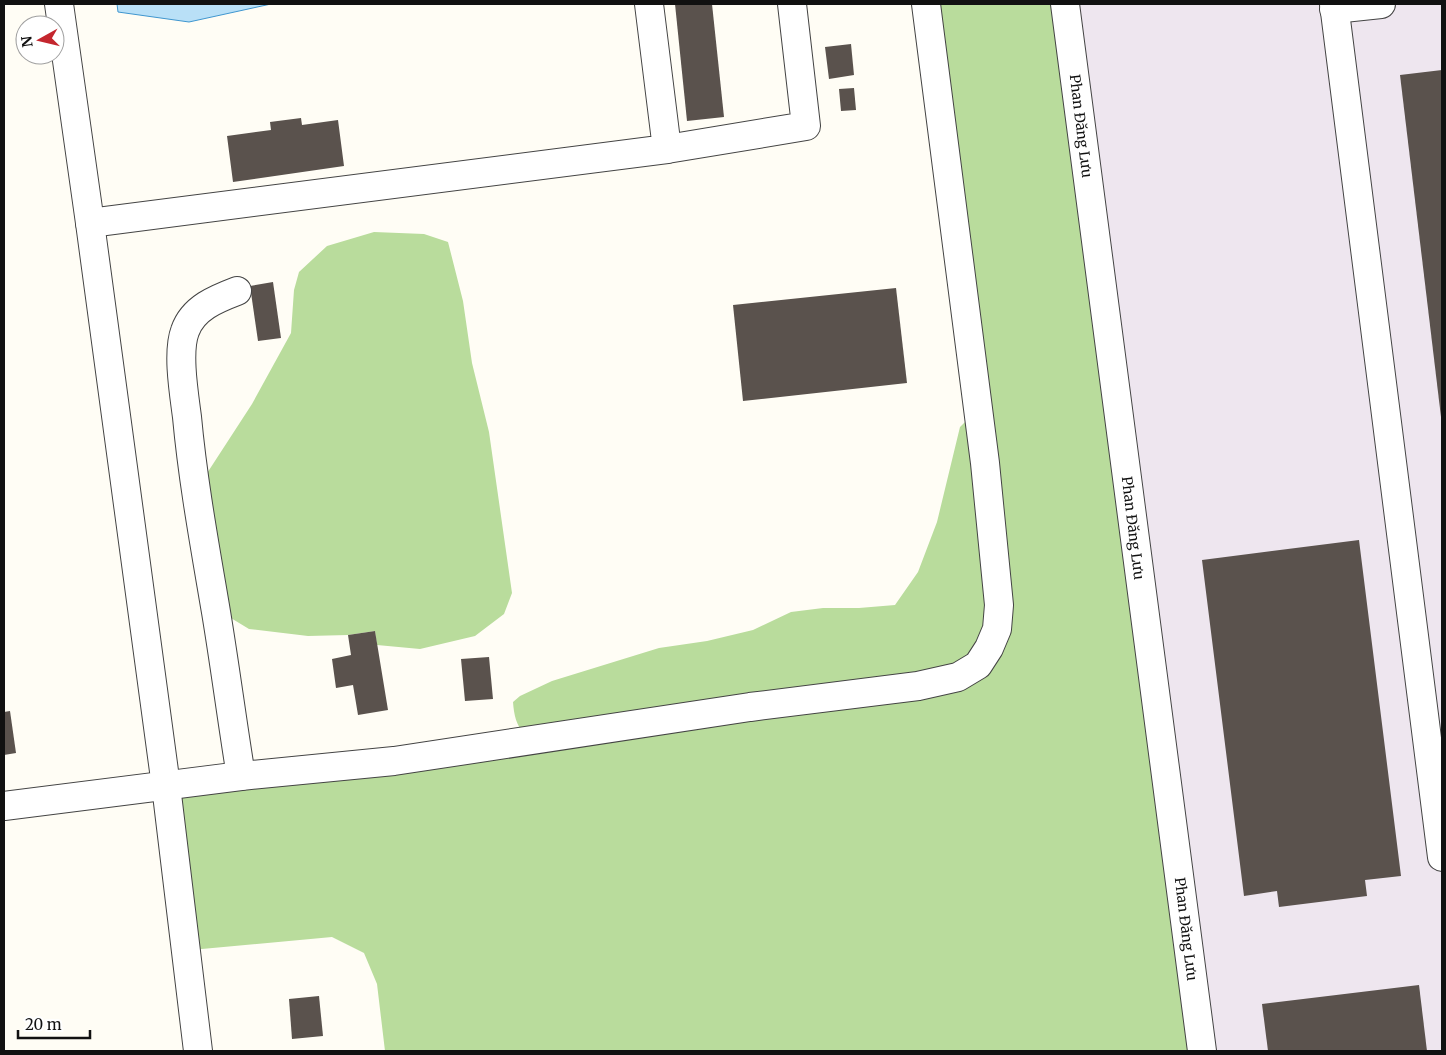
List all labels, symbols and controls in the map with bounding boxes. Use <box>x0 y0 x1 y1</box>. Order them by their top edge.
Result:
north arrow <box>15 15 65 65</box>
text: N <box>17 35 37 49</box>
street label: Phan Đăng Lưu <box>1066 73 1096 179</box>
street label: Phan Đăng Lưu <box>1118 475 1148 581</box>
street label: Phan Đăng Lưu <box>1171 876 1201 982</box>
scale bar <box>18 1008 90 1040</box>
text: 20 m <box>25 1015 62 1034</box>

